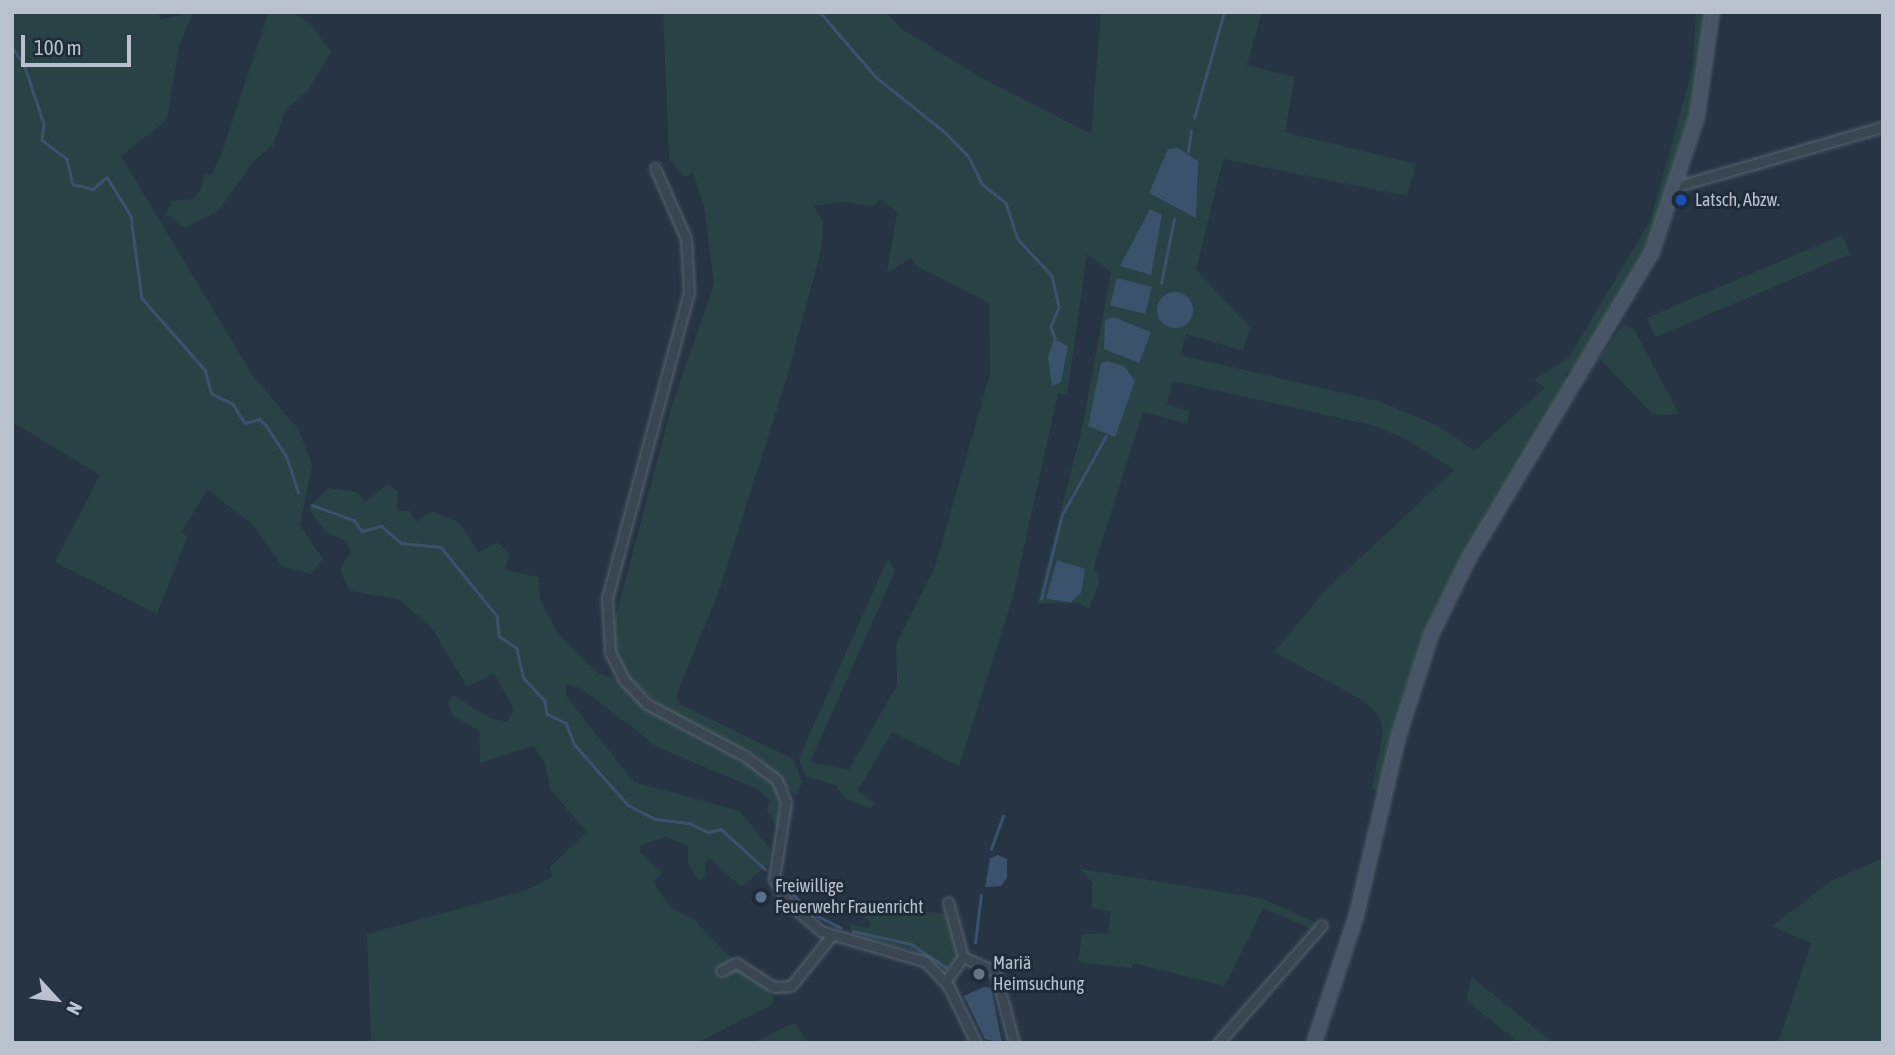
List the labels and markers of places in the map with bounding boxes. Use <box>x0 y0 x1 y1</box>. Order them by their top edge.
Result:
place label: Latsch, Abzw. <box>1695 189 1780 211</box>
marker: Latsch, Abzw. <box>1673 192 1689 208</box>
place label: Freiwillige Feuerwehr Frauenricht <box>775 876 923 918</box>
marker: Freiwillige Feuerwehr Frauenricht <box>753 889 769 905</box>
place label: Mariä Heimsuchung <box>993 953 1084 996</box>
marker: Mariä Heimsuchung <box>971 966 987 982</box>

